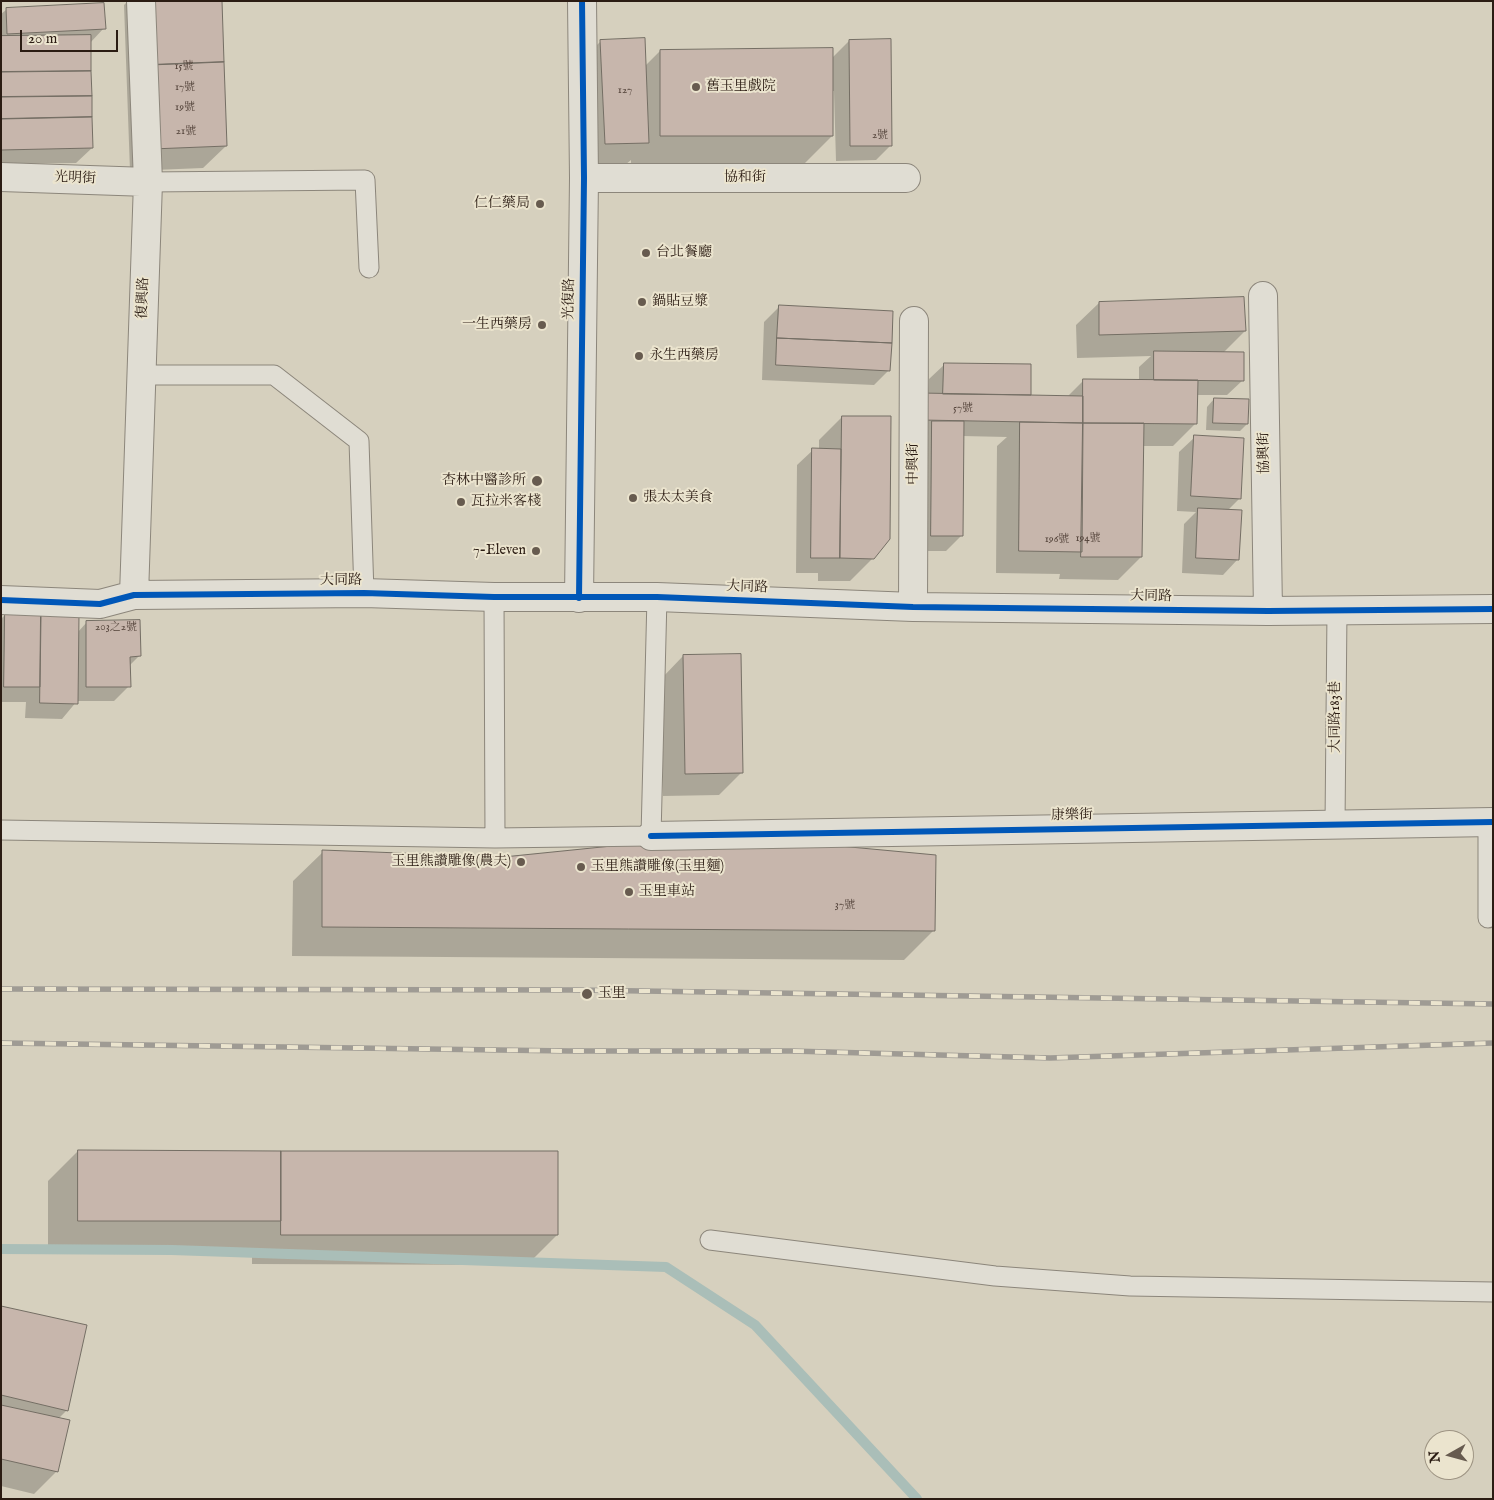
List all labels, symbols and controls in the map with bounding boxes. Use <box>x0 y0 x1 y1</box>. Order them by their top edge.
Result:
scale bar <box>22 20 120 52</box>
text: 20 m <box>28 29 57 48</box>
house number: 15號 <box>174 60 194 74</box>
place label: 舊玉里戲院 <box>706 79 776 95</box>
house number: 17號 <box>175 81 195 95</box>
marker: 舊玉里戲院 <box>690 81 702 93</box>
house number: 127 <box>618 84 632 98</box>
house number: 19號 <box>175 101 195 115</box>
house number: 21號 <box>176 125 196 139</box>
house number: 2號 <box>872 129 888 143</box>
street label: 光明街 <box>54 170 96 188</box>
street label: 協和街 <box>724 170 766 186</box>
place label: 仁仁藥局 <box>474 196 530 212</box>
marker: 仁仁藥局 <box>534 198 546 210</box>
place label: 台北餐廳 <box>656 245 712 261</box>
marker: 台北餐廳 <box>640 247 652 259</box>
street label: 復興路 <box>135 277 153 319</box>
street label: 光復路 <box>561 278 579 320</box>
place label: 鍋貼豆漿 <box>652 294 708 310</box>
marker: 鍋貼豆漿 <box>636 296 648 308</box>
place label: 一生西藥房 <box>462 317 532 333</box>
marker: 一生西藥房 <box>536 319 548 331</box>
place label: 永生西藥房 <box>649 348 719 364</box>
marker: 永生西藥房 <box>633 350 645 362</box>
house number: 57號 <box>953 402 973 416</box>
street label: 協興街 <box>1256 432 1274 474</box>
street label: 中興街 <box>906 443 922 485</box>
place label: 杏林中醫診所 <box>442 473 526 489</box>
marker: 杏林中醫診所 <box>530 474 544 488</box>
place label: 張太太美食 <box>643 490 713 506</box>
marker: 張太太美食 <box>627 492 639 504</box>
place label: 瓦拉米客棧 <box>471 494 541 510</box>
marker: 瓦拉米客棧 <box>455 496 467 508</box>
house number: 194號 <box>1075 532 1101 546</box>
house number: 196號 <box>1045 533 1069 547</box>
place label: 7-Eleven <box>473 543 526 559</box>
marker: 7-Eleven <box>530 545 542 557</box>
street label: 大同路 <box>320 573 362 589</box>
street label: 大同路 <box>726 579 768 597</box>
street label: 大同路 <box>1130 588 1172 606</box>
house number: 203之2號 <box>95 621 137 635</box>
street label: 大同路183巷 <box>1328 681 1344 753</box>
street label: 康樂街 <box>1051 807 1093 825</box>
place label: 玉里熊讚雕像(農夫) <box>392 854 511 870</box>
marker: 玉里熊讚雕像(農夫) <box>515 856 527 868</box>
place label: 玉里熊讚雕像(玉里麵) <box>591 859 724 875</box>
marker: 玉里熊讚雕像(玉里麵) <box>575 861 587 873</box>
place label: 玉里車站 <box>639 884 695 900</box>
marker: 玉里車站 <box>623 886 635 898</box>
house number: 37號 <box>835 899 855 913</box>
place label: 玉里 <box>598 986 626 1002</box>
marker: 玉里 <box>580 987 594 1001</box>
north arrow <box>1424 1430 1474 1480</box>
text: N <box>1425 1450 1445 1464</box>

